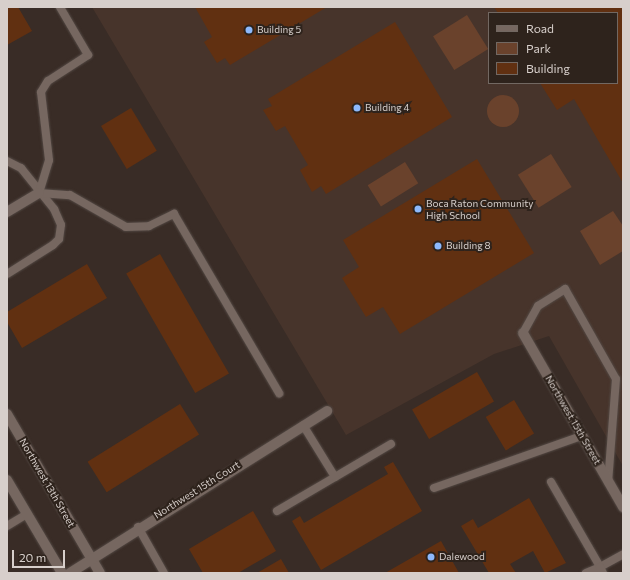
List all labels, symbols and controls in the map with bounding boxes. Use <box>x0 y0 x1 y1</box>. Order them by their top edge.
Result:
legend <box>488 12 618 84</box>
text: Road <box>526 21 554 35</box>
place label: Building 5 <box>257 24 301 36</box>
marker: Building 5 <box>244 25 254 35</box>
text: Park <box>526 41 551 55</box>
text: Building <box>526 61 570 75</box>
place label: Building 4 <box>365 102 410 114</box>
marker: Building 4 <box>352 103 362 113</box>
place label: Boca Raton Community High School <box>426 197 534 220</box>
marker: Boca Raton Community High School <box>413 204 423 214</box>
place label: Building 8 <box>446 240 491 252</box>
marker: Building 8 <box>433 241 443 251</box>
street label: Northwest 15th Street <box>543 373 603 467</box>
street label: Northwest 13th Street <box>17 436 77 530</box>
street label: Northwest 15th Court <box>152 459 242 521</box>
scale bar <box>14 542 67 568</box>
text: 20 m <box>19 550 46 564</box>
place label: Dalewood <box>439 551 485 563</box>
marker: Dalewood <box>426 552 436 562</box>

